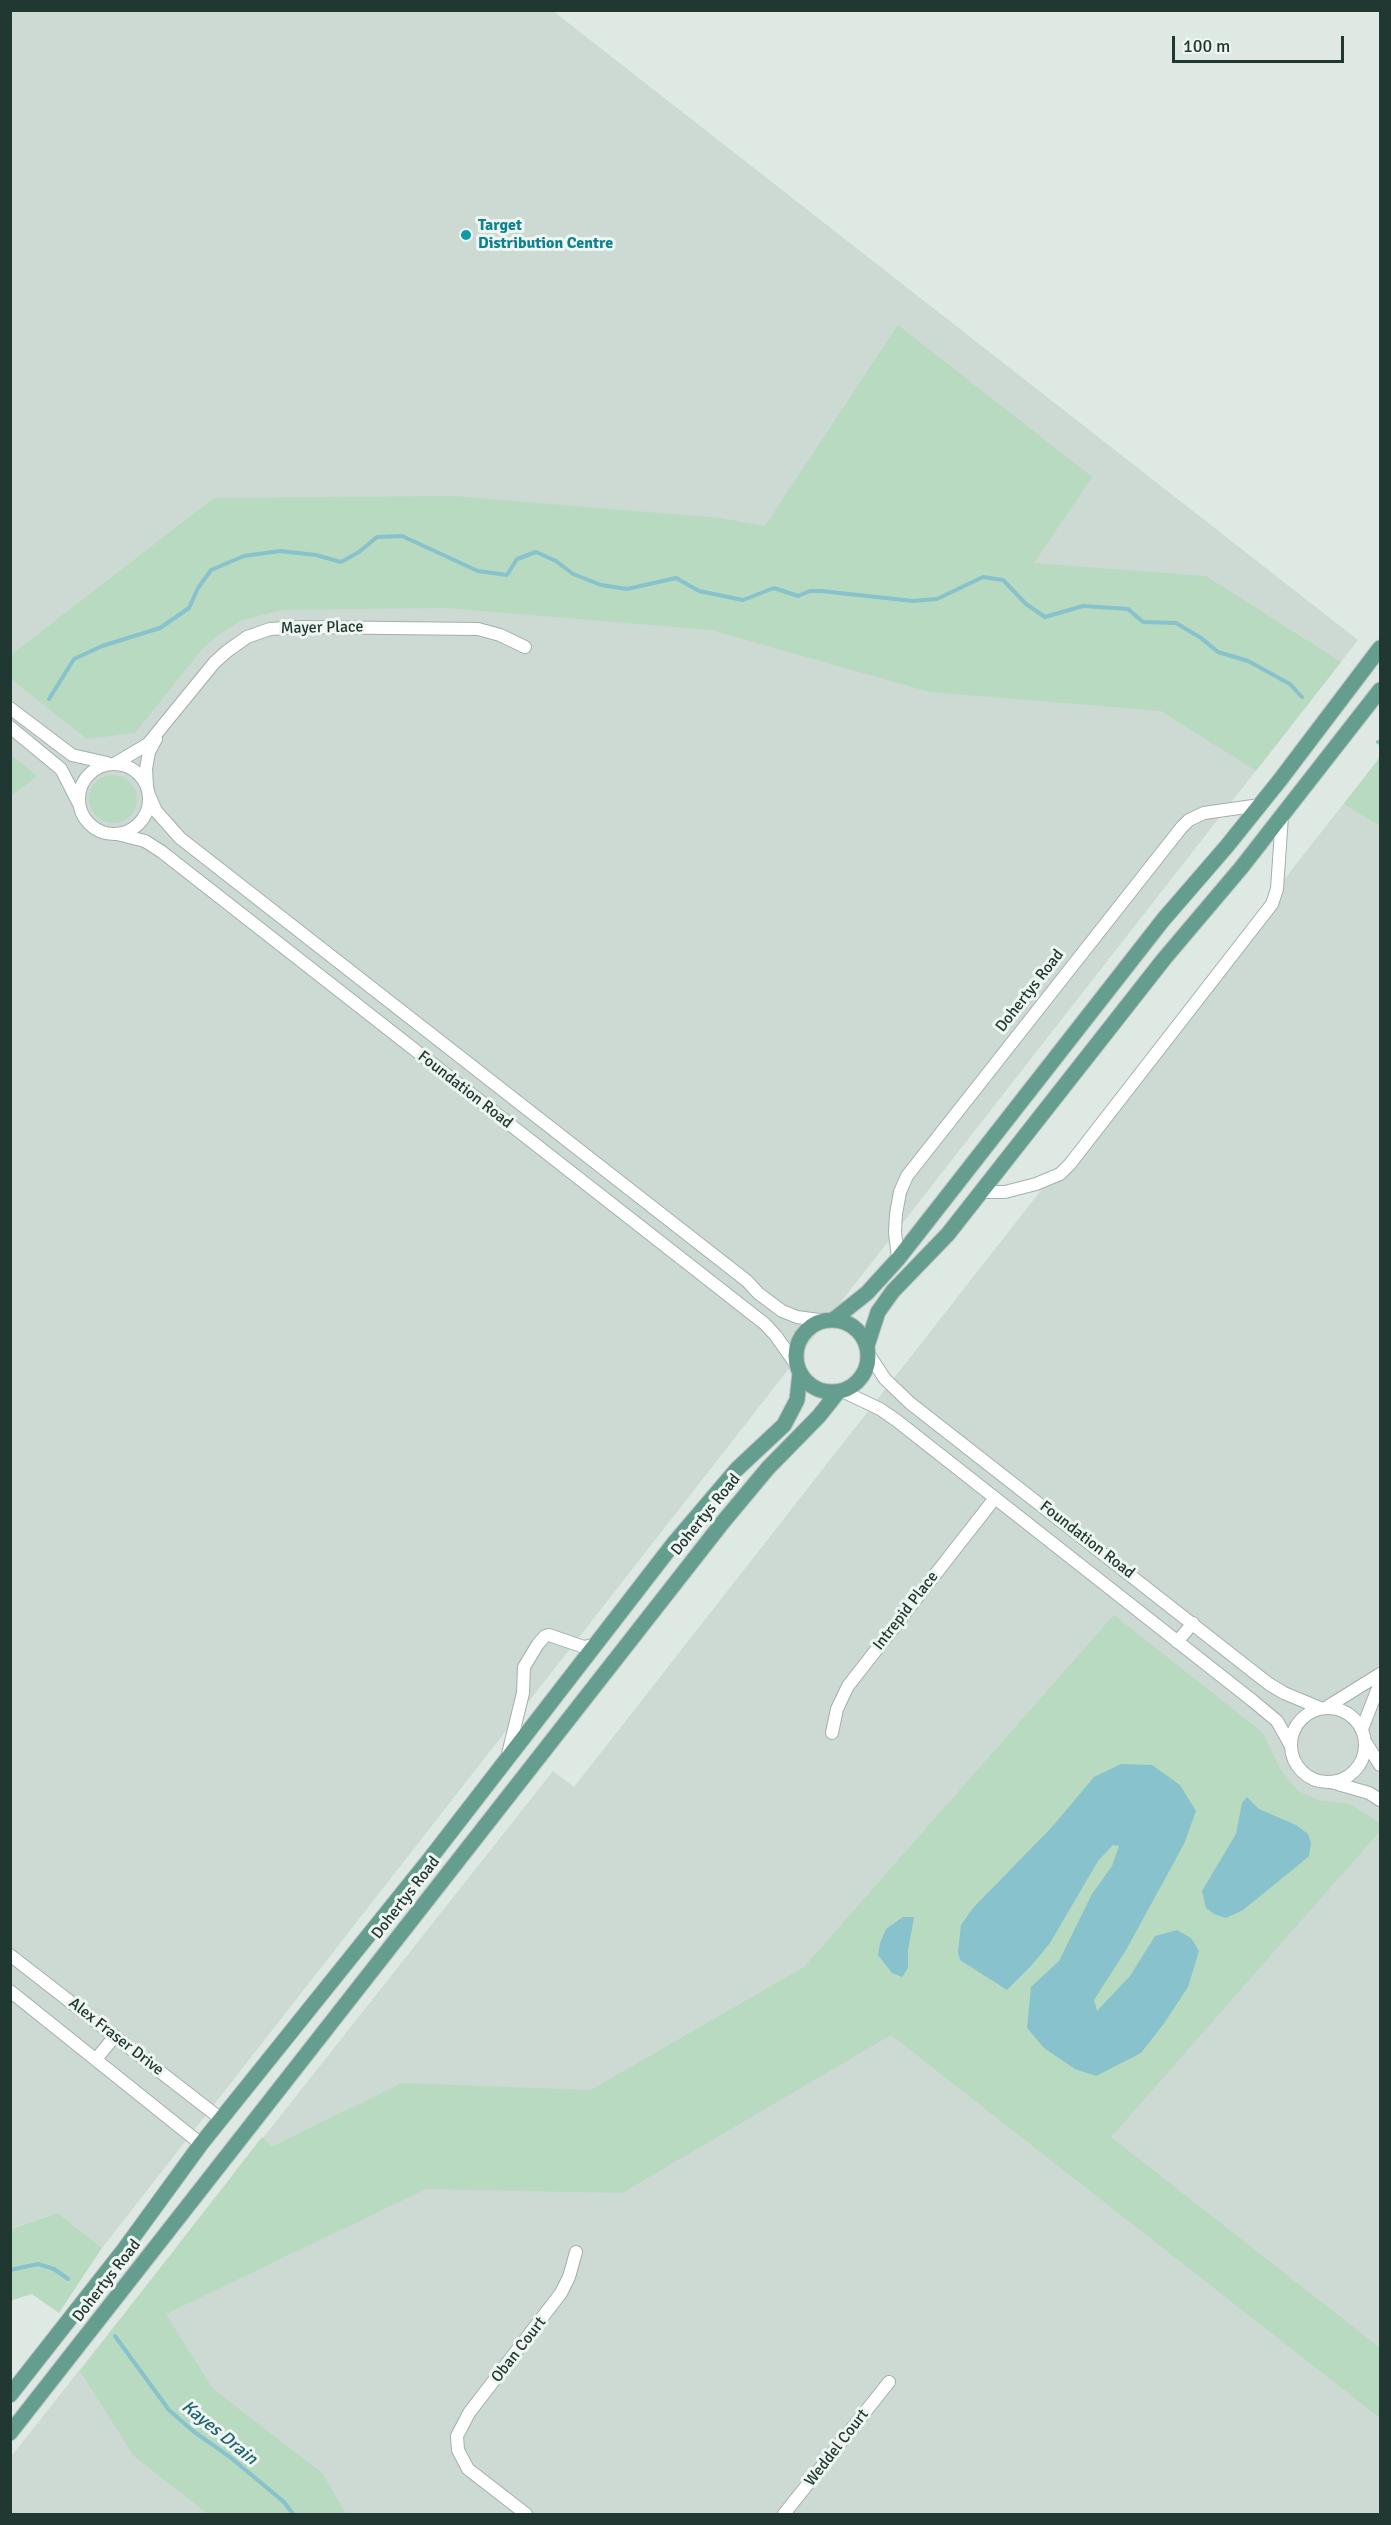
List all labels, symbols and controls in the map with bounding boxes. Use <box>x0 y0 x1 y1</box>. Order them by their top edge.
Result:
scale bar <box>1175 24 1348 62</box>
text: 100 m <box>1183 35 1230 57</box>
place label: Target Distribution Centre <box>478 216 613 254</box>
marker: Target Distribution Centre <box>459 228 473 242</box>
street label: Mayer Place <box>280 618 364 638</box>
street label: Dohertys Road <box>992 946 1068 1036</box>
street label: Foundation Road <box>414 1047 516 1133</box>
street label: Dohertys Road <box>667 1470 745 1560</box>
street label: Foundation Road <box>1036 1497 1138 1583</box>
street label: Intrepid Place <box>869 1568 943 1654</box>
street label: Dohertys Road <box>368 1853 444 1943</box>
street label: Alex Fraser Drive <box>65 1994 167 2080</box>
street label: Dohertys Road <box>69 2236 145 2326</box>
street label: Oban Court <box>487 2313 551 2387</box>
water label: Kayes Drain <box>177 2396 261 2470</box>
street label: Weddel Court <box>801 2406 873 2490</box>

